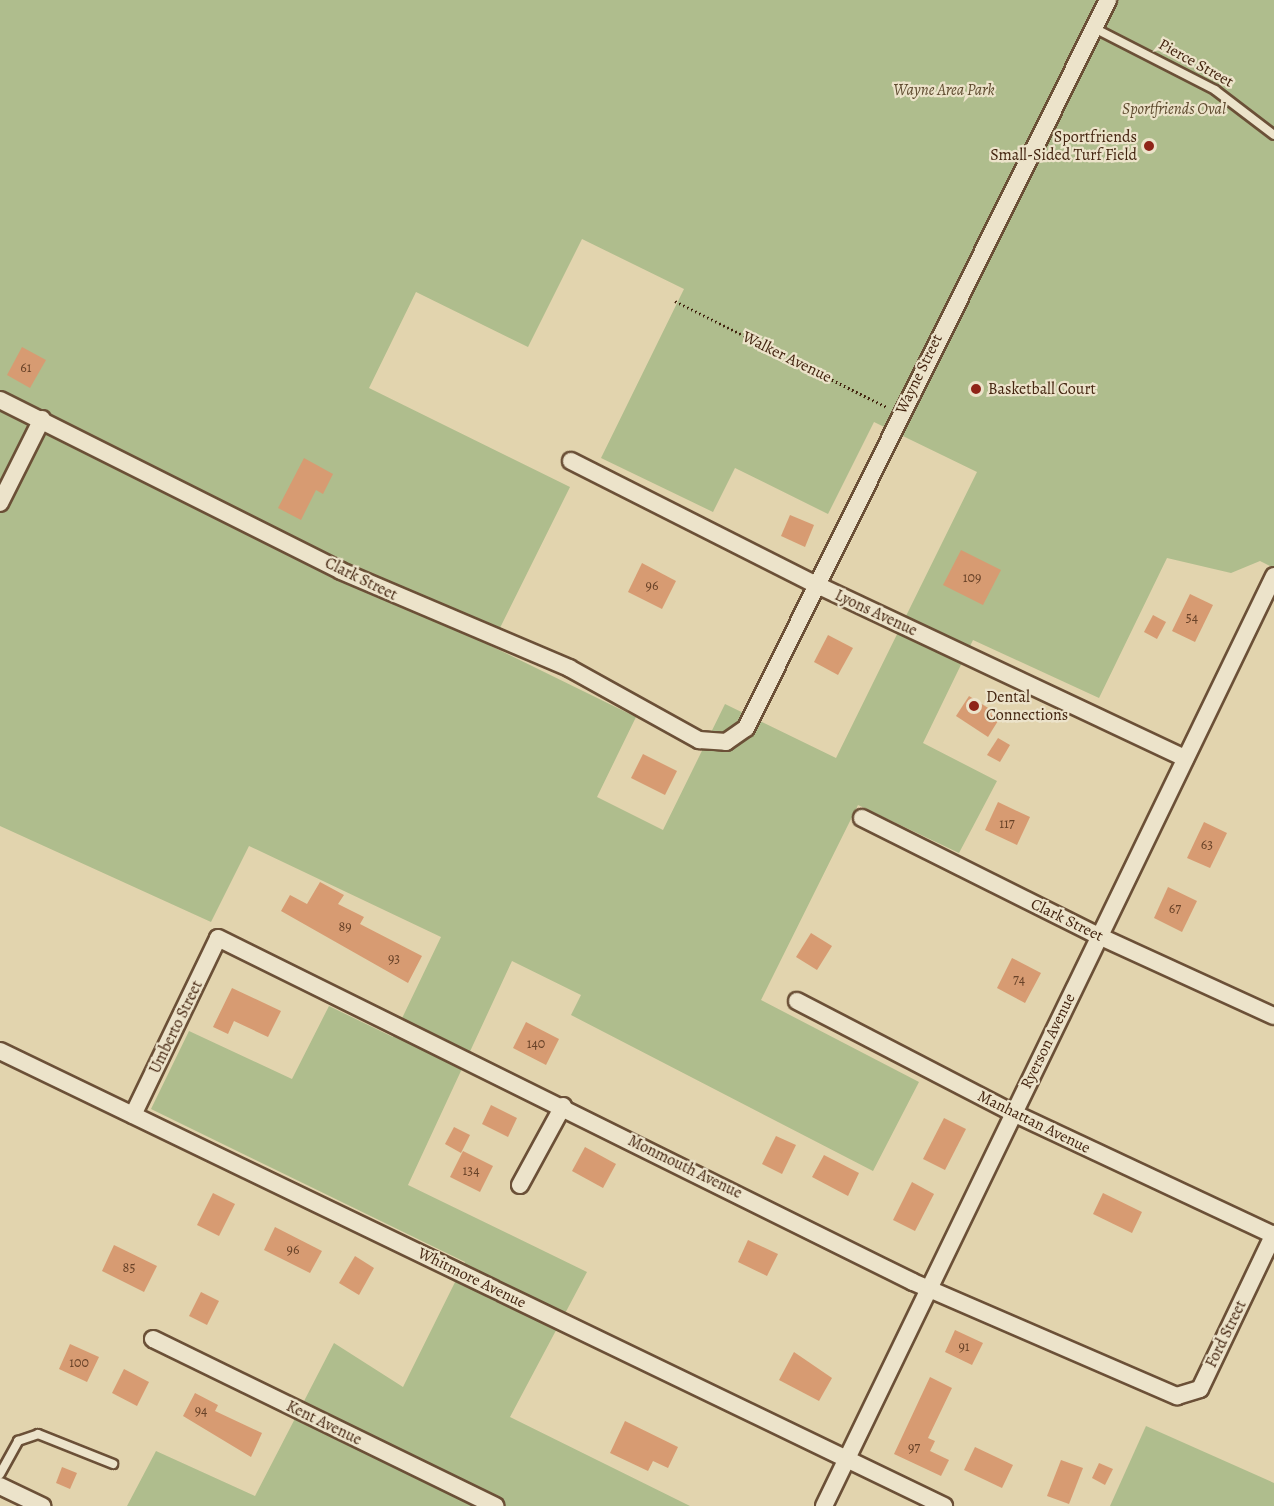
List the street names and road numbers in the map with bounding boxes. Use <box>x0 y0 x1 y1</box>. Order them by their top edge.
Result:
street label: Pierce Street <box>1155 35 1237 91</box>
street label: Walker Avenue <box>739 327 835 387</box>
street label: Wayne Street <box>891 331 947 417</box>
street label: Clark Street <box>322 553 400 605</box>
street label: Lyons Avenue <box>832 586 920 640</box>
street label: Clark Street <box>1028 894 1106 946</box>
street label: Umberto Street <box>145 977 207 1077</box>
street label: Ryerson Avenue <box>1017 990 1079 1092</box>
street label: Manhattan Avenue <box>974 1086 1094 1158</box>
street label: Monmouth Avenue <box>625 1131 745 1203</box>
street label: Whitmore Avenue <box>415 1243 529 1313</box>
street label: Ford Street <box>1201 1297 1251 1371</box>
street label: Kent Avenue <box>283 1396 365 1450</box>

